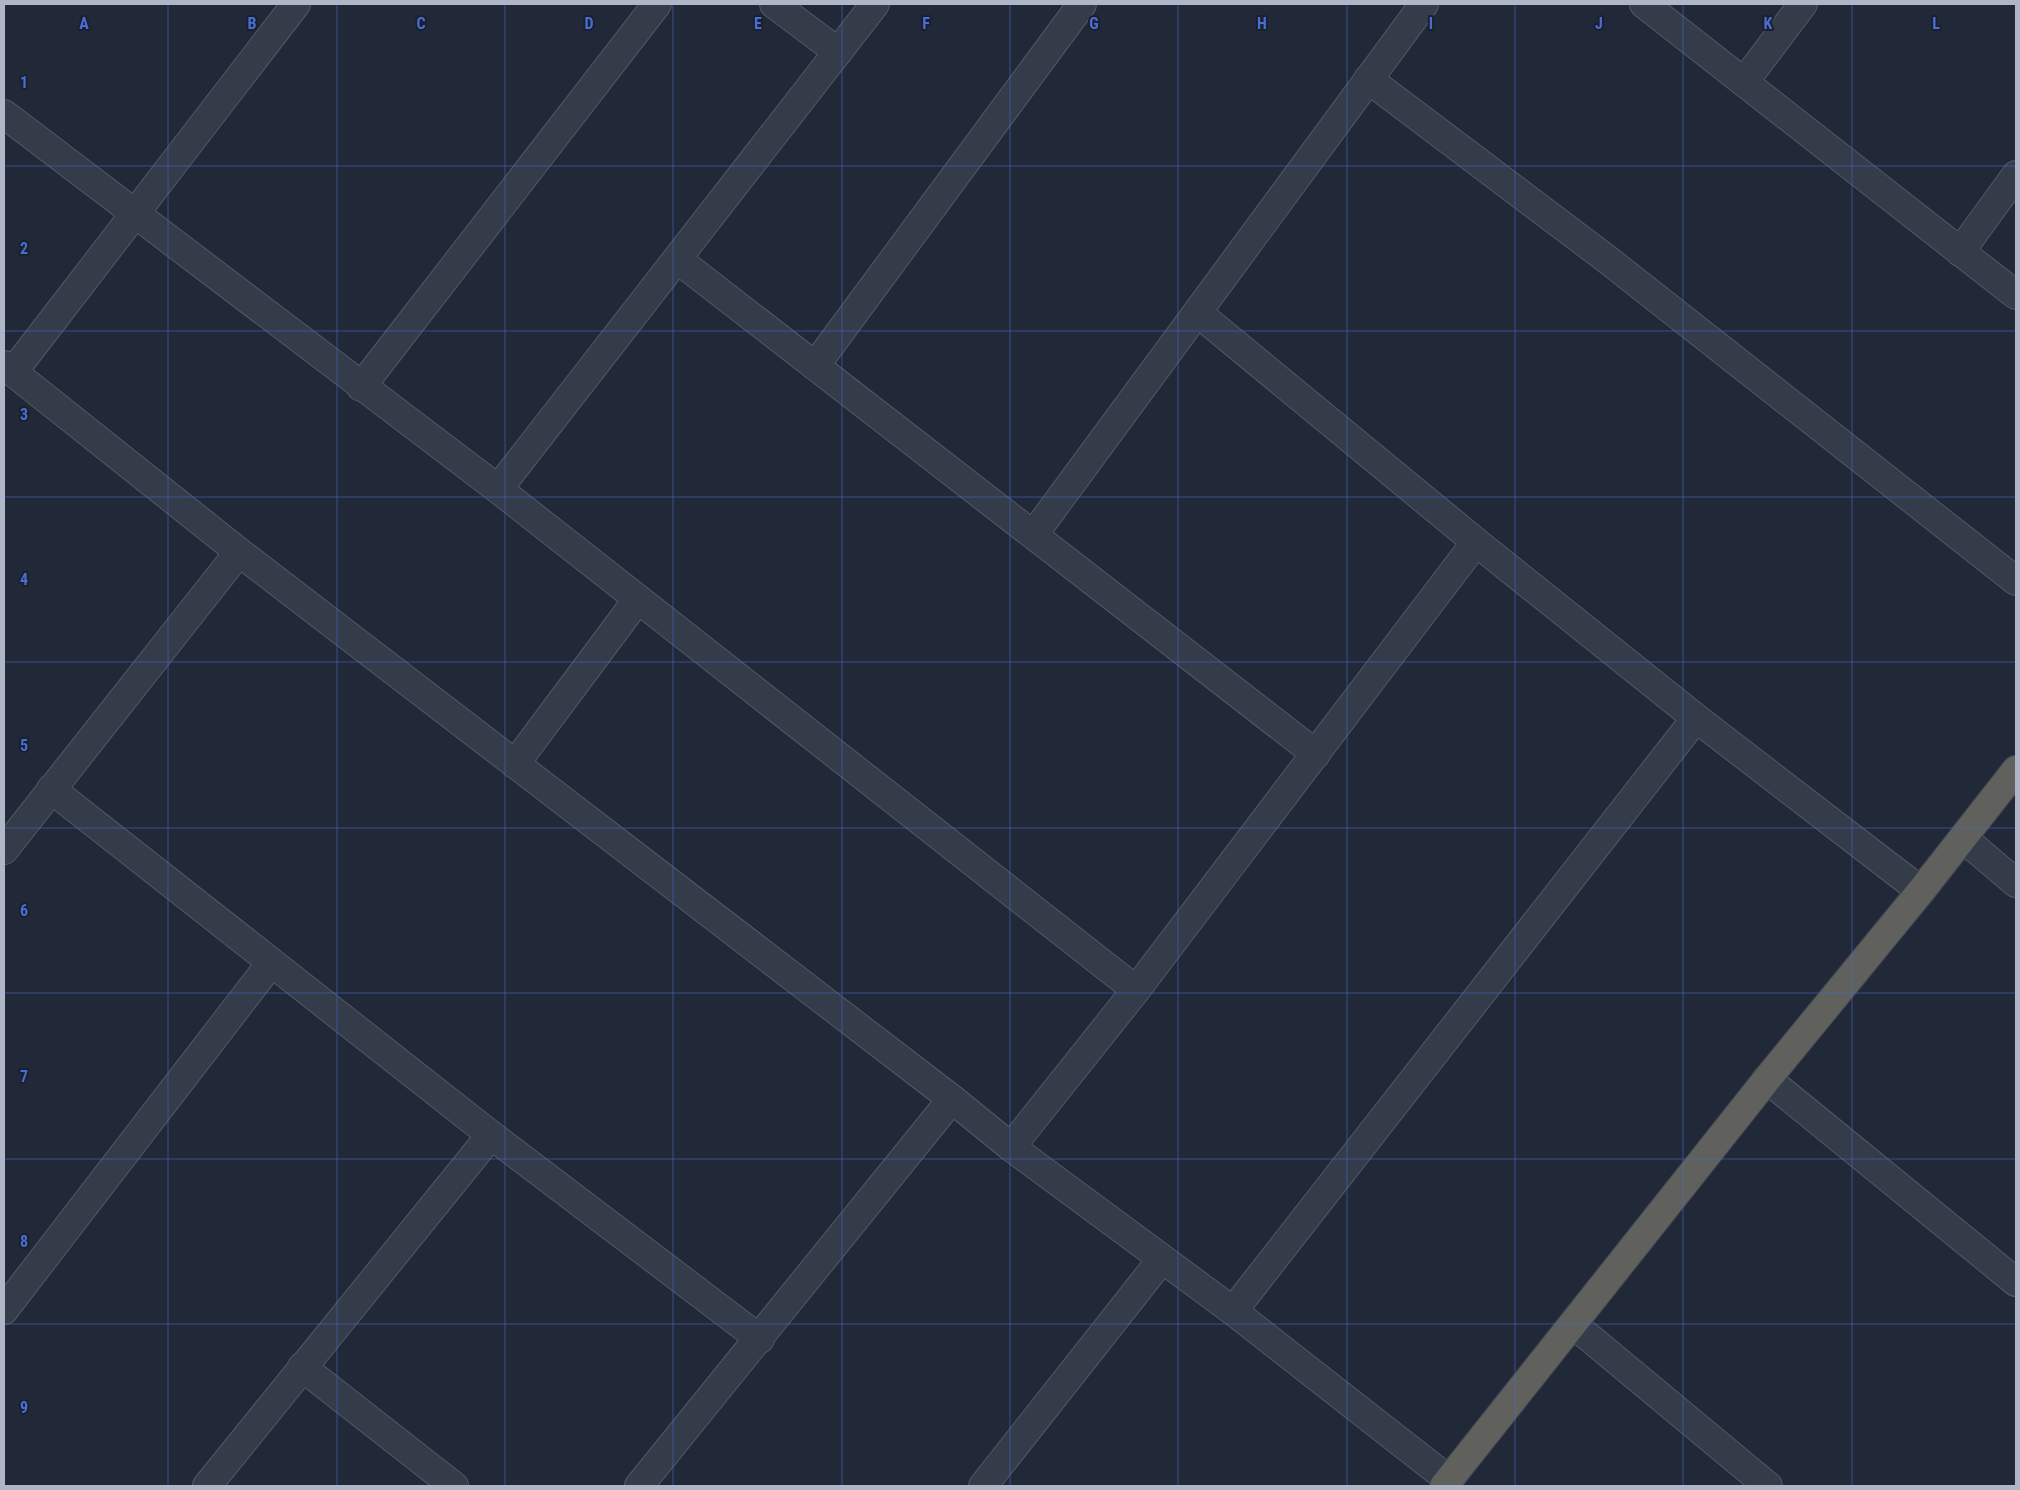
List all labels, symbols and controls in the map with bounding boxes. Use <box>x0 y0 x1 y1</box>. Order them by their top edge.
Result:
text: A <box>79 14 89 33</box>
text: B <box>248 14 257 33</box>
text: C <box>416 14 426 33</box>
text: D <box>584 14 594 33</box>
text: E <box>754 14 762 33</box>
text: F <box>922 14 930 33</box>
text: G <box>1089 14 1099 33</box>
text: H <box>1257 14 1267 33</box>
text: I <box>1429 14 1433 33</box>
text: J <box>1595 14 1603 33</box>
text: K <box>1764 14 1773 33</box>
text: L <box>1932 14 1940 33</box>
text: 1 <box>20 73 28 92</box>
text: 2 <box>20 239 28 258</box>
text: 3 <box>20 405 28 424</box>
text: 4 <box>20 570 28 589</box>
text: 5 <box>20 736 28 755</box>
text: 6 <box>20 901 28 920</box>
text: 7 <box>20 1067 28 1086</box>
text: 8 <box>20 1232 28 1251</box>
text: 9 <box>20 1398 28 1417</box>

